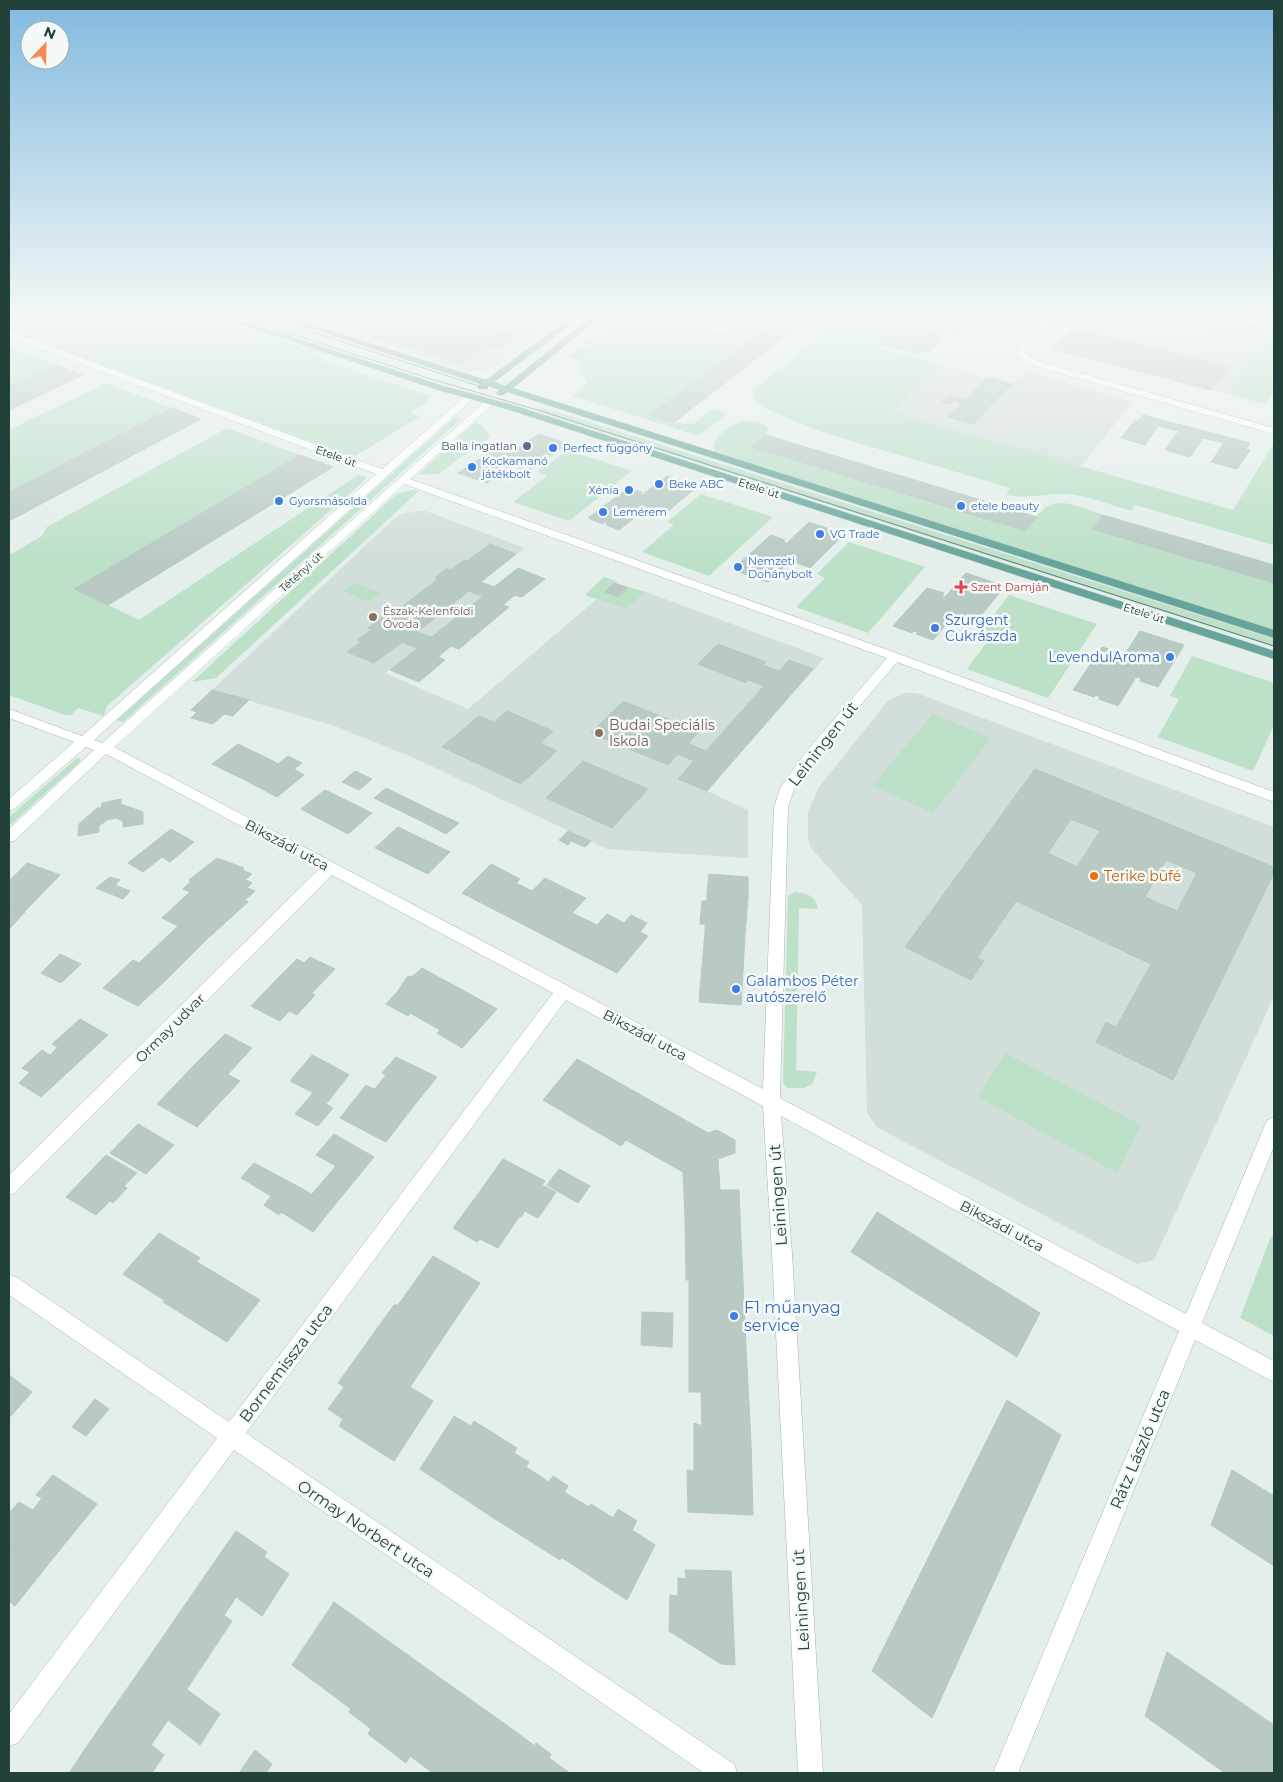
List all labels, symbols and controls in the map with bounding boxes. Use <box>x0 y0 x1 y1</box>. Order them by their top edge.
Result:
north arrow <box>20 20 70 70</box>
text: N <box>41 22 58 43</box>
place label: Balla ingatlan <box>441 439 517 453</box>
marker: Balla ingatlan <box>521 440 533 452</box>
place label: Perfect függöny <box>563 441 652 455</box>
street label: Etele út <box>314 442 359 470</box>
marker: Perfect függöny <box>547 442 559 454</box>
place label: Kockamanó játékbolt <box>481 454 548 481</box>
marker: Kockamanó játékbolt <box>466 461 478 473</box>
street label: Etele út <box>737 475 782 501</box>
place label: Beke ABC <box>669 477 724 491</box>
marker: Beke ABC <box>653 478 665 490</box>
place label: Xénia <box>589 483 619 497</box>
marker: Xénia <box>623 484 635 496</box>
place label: Gyorsmásolda <box>289 494 367 508</box>
marker: Gyorsmásolda <box>273 495 285 507</box>
place label: etele beauty <box>971 499 1039 513</box>
marker: etele beauty <box>955 500 967 512</box>
place label: Lemérem <box>613 505 667 519</box>
marker: Lemérem <box>597 506 609 518</box>
place label: VG Trade <box>830 527 880 541</box>
marker: VG Trade <box>814 528 826 540</box>
street label: Tétényi út <box>276 548 326 595</box>
place label: Nemzeti Dohánybolt <box>748 554 813 581</box>
marker: Nemzeti Dohánybolt <box>732 561 744 573</box>
place label: Szent Damján <box>971 580 1049 594</box>
marker: Szent Damján <box>955 581 967 593</box>
street label: Etele út <box>1122 600 1167 626</box>
place label: Észak-Kelenföldi Óvoda <box>383 604 473 631</box>
marker: Észak-Kelenföldi Óvoda <box>367 611 379 623</box>
place label: Szurgent Cukrászda <box>945 611 1017 645</box>
marker: Szurgent Cukrászda <box>929 622 941 634</box>
place label: LevendulAroma <box>1048 648 1160 666</box>
marker: LevendulAroma <box>1164 651 1176 663</box>
street label: Leiningen út <box>784 698 862 790</box>
place label: Budai Speciális Iskola <box>609 716 715 750</box>
marker: Budai Speciális Iskola <box>593 727 605 739</box>
street label: Bikszádi utca <box>242 815 332 875</box>
place label: Terike büfé <box>1104 867 1181 885</box>
marker: Terike büfé <box>1088 870 1100 882</box>
place label: Galambos Péter autószerelő <box>746 972 859 1006</box>
marker: Galambos Péter autószerelő <box>730 983 742 995</box>
street label: Ormay udvar <box>131 989 209 1067</box>
street label: Bikszádi utca <box>600 1005 690 1065</box>
street label: Leiningen út <box>765 1143 791 1247</box>
street label: Bikszádi utca <box>957 1196 1047 1256</box>
place label: F1 műanyag service <box>744 1298 841 1335</box>
street label: Bornemissza utca <box>235 1300 337 1426</box>
marker: F1 műanyag service <box>728 1310 740 1322</box>
street label: Rátz László utca <box>1106 1386 1174 1512</box>
street label: Ormay Norbert utca <box>294 1476 438 1582</box>
street label: Leiningen út <box>789 1548 813 1651</box>

